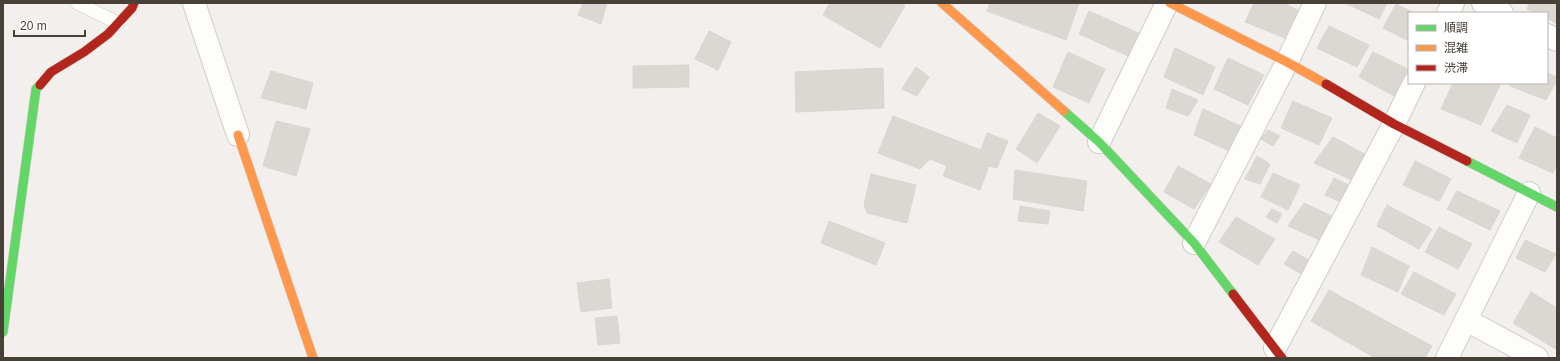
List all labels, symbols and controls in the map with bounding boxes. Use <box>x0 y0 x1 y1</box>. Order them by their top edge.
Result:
scale bar <box>14 12 85 38</box>
legend <box>1408 12 1548 84</box>
text: 20 m <box>20 19 47 33</box>
text: 順調 <box>1444 21 1468 35</box>
text: 混雑 <box>1444 41 1468 55</box>
text: 渋滞 <box>1444 61 1468 75</box>

